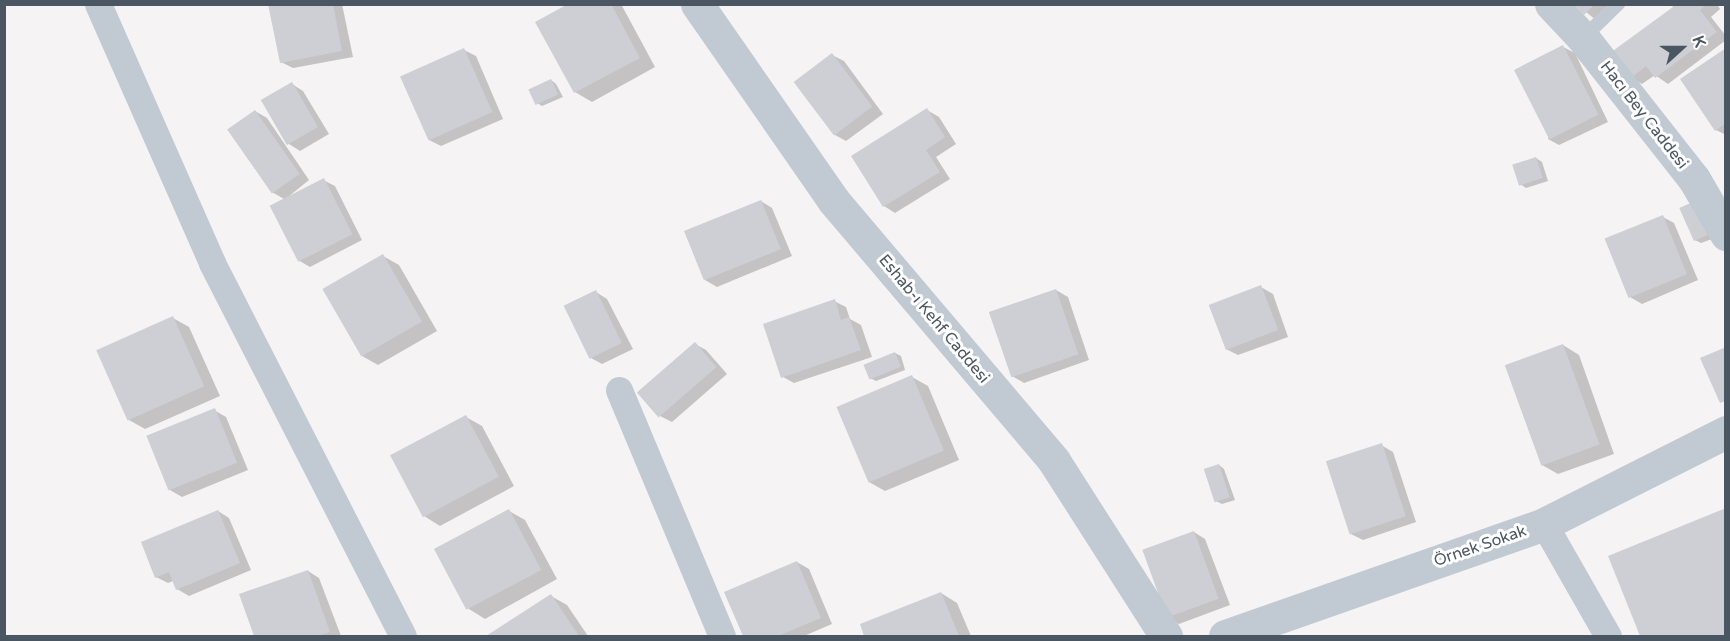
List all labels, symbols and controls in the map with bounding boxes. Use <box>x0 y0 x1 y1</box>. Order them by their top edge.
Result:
north arrow <box>1652 18 1712 78</box>
text: K <box>1688 33 1710 50</box>
street label: Hacı Bey Caddesi <box>1596 57 1692 173</box>
street label: Eshab-ı Kehf Caddesi <box>875 251 993 387</box>
street label: Örnek Sokak <box>1431 521 1529 571</box>

